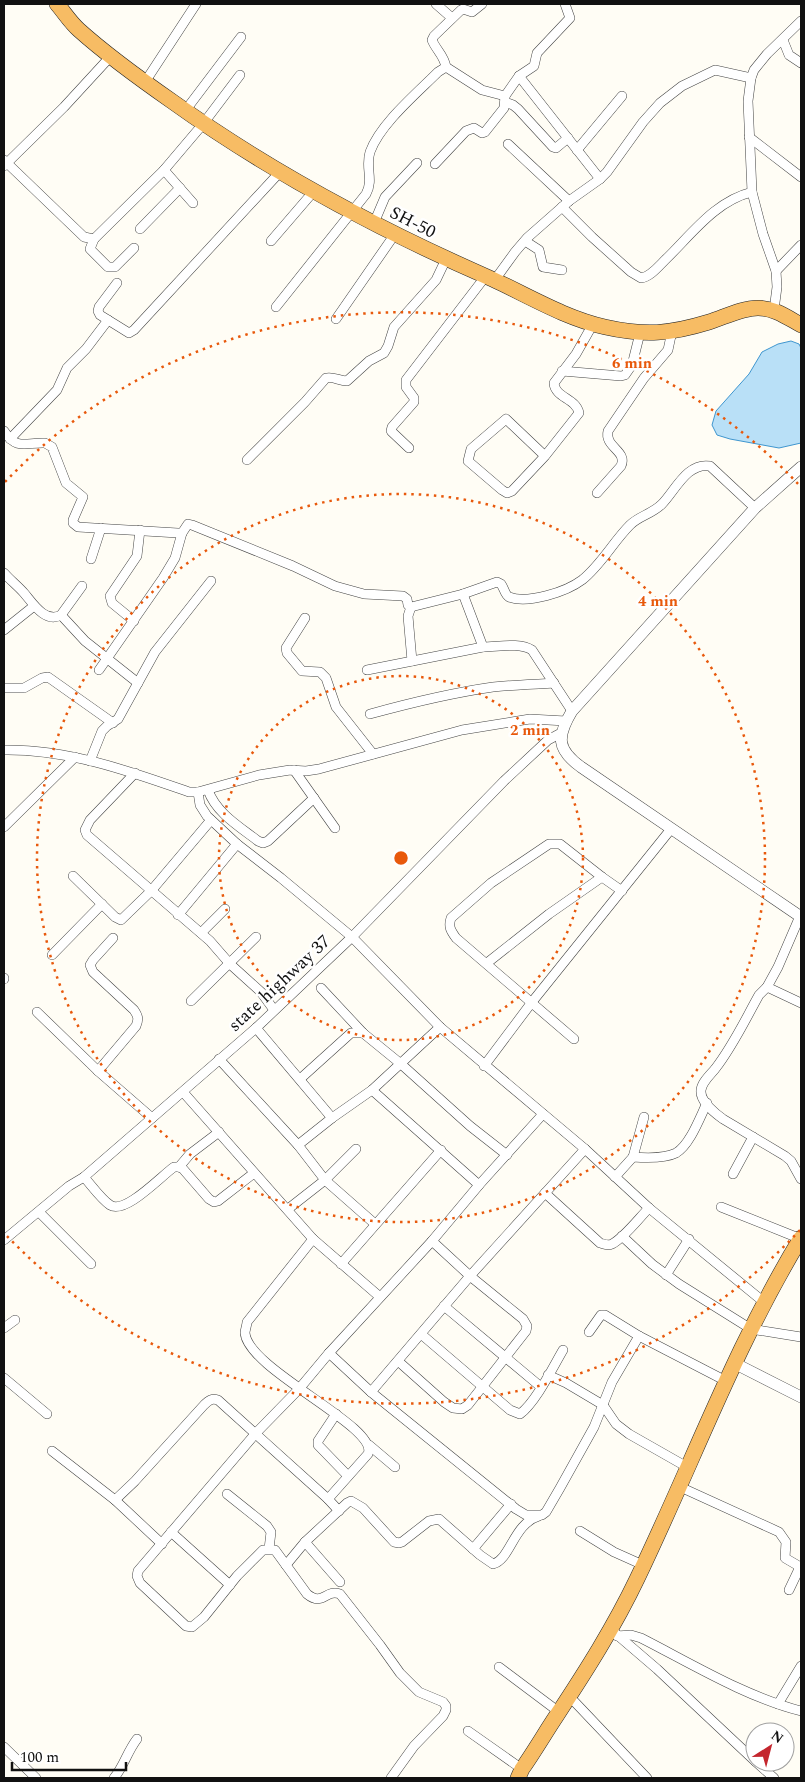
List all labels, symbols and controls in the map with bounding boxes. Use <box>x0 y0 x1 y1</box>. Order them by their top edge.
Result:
street label: SH-50 <box>385 199 441 246</box>
text: 6 min <box>612 352 652 375</box>
text: 4 min <box>638 590 678 613</box>
text: 2 min <box>510 719 550 742</box>
centre of rings <box>392 849 410 867</box>
street label: state highway 37 <box>222 929 337 1038</box>
north arrow <box>745 1722 795 1772</box>
text: N <box>767 1725 788 1749</box>
scale bar <box>12 1740 126 1772</box>
text: 100 m <box>20 1746 59 1769</box>

